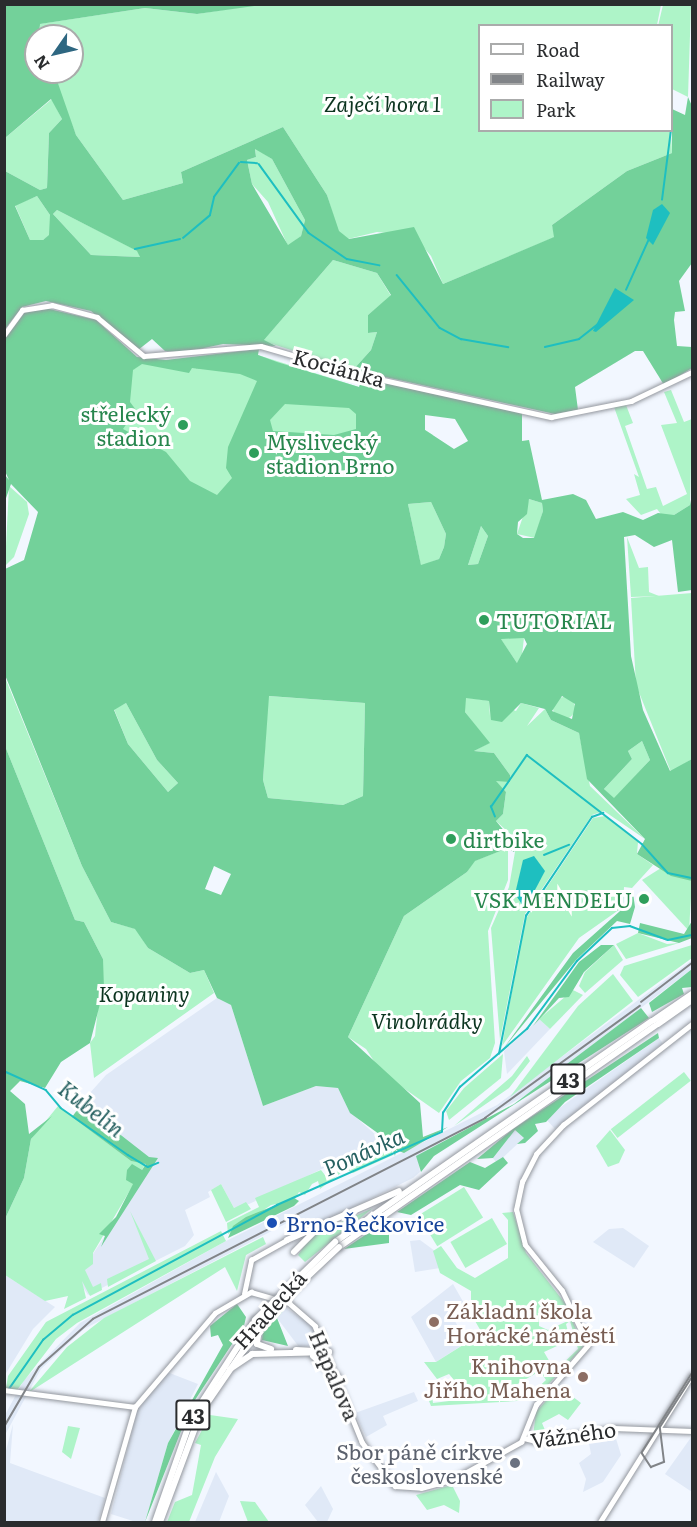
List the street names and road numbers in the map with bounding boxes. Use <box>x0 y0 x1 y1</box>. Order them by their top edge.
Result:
street label: Kociánka <box>290 343 388 391</box>
road number: 43 <box>550 1062 586 1096</box>
street label: Hradecká <box>227 1265 311 1353</box>
street label: Hapalova <box>305 1326 365 1424</box>
road number: 43 <box>175 1398 211 1432</box>
street label: Vážného <box>529 1416 617 1452</box>

